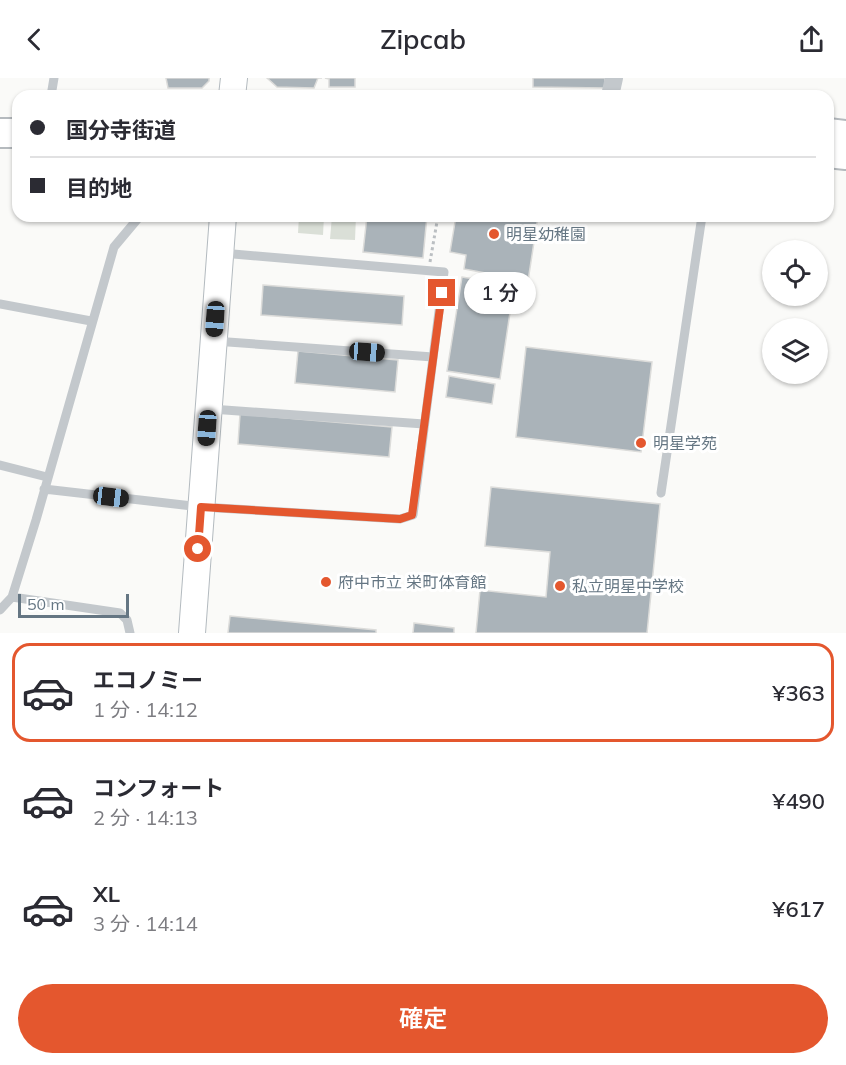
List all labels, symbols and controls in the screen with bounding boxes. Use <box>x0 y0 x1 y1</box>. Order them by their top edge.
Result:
text: Zipcab <box>380 22 466 56</box>
icon: back <box>18 23 51 56</box>
icon: share <box>795 23 828 56</box>
text: 国分寺街道 <box>66 116 176 144</box>
text: 目的地 <box>66 174 132 202</box>
place label: 明星幼稚園 <box>506 224 586 244</box>
marker: 明星幼稚園 <box>487 227 501 241</box>
map controls <box>762 240 828 384</box>
button: locate <box>762 240 828 306</box>
callout: 1 分 <box>463 272 535 314</box>
route end <box>428 279 455 306</box>
text: 1 分 <box>481 280 519 305</box>
car <box>205 300 225 338</box>
button: layers <box>762 318 828 384</box>
car <box>348 342 386 362</box>
car <box>197 409 217 447</box>
place label: 明星学苑 <box>653 433 717 453</box>
marker: 明星学苑 <box>634 436 648 450</box>
car <box>92 486 130 508</box>
route start <box>184 535 211 562</box>
place label: 府中市立 栄町体育館 <box>338 572 486 592</box>
marker: 府中市立 栄町体育館 <box>319 575 333 589</box>
place label: 私立明星中学校 <box>572 576 684 596</box>
marker: 私立明星中学校 <box>553 579 567 593</box>
scale bar <box>18 591 129 618</box>
text: 50 m <box>27 594 64 614</box>
icon: car <box>21 666 75 720</box>
text: エコノミー <box>93 666 203 694</box>
text: ¥363 <box>772 679 825 707</box>
text: 1 分 · 14:12 <box>93 697 198 722</box>
icon: car <box>21 774 75 828</box>
text: コンフォート <box>93 774 224 802</box>
text: ¥490 <box>772 787 825 815</box>
text: 2 分 · 14:13 <box>93 805 198 830</box>
text: XL <box>93 880 120 908</box>
icon: car <box>21 882 75 936</box>
text: ¥617 <box>772 895 825 923</box>
text: 3 分 · 14:14 <box>93 911 198 936</box>
button: 確定 <box>18 984 828 1053</box>

